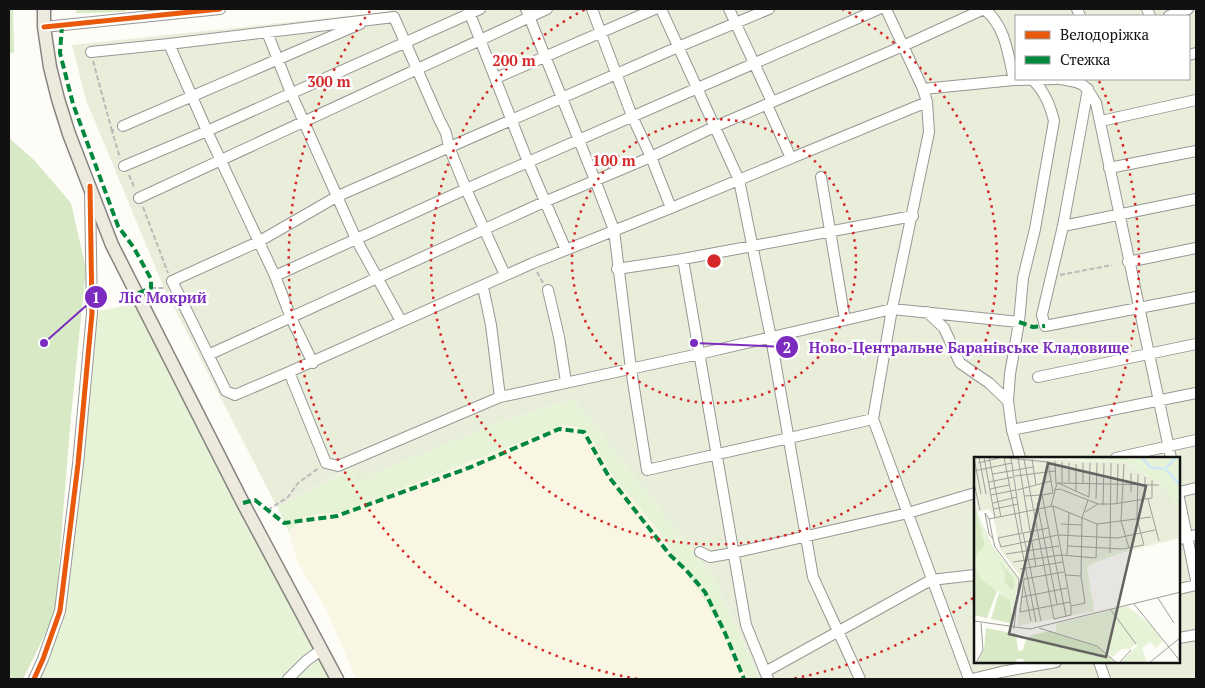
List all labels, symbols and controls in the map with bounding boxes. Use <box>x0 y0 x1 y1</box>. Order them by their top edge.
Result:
legend <box>1015 15 1190 80</box>
text: Велодоріжка <box>1060 24 1149 44</box>
text: Стежка <box>1060 49 1111 69</box>
text: 200 m <box>492 50 536 70</box>
text: 300 m <box>307 71 351 91</box>
text: 100 m <box>592 150 636 170</box>
centre of rings <box>705 252 723 270</box>
callout: Ліс Мокрий <box>84 282 217 312</box>
text: 1 <box>92 287 100 307</box>
text: Ліс Мокрий <box>118 287 207 307</box>
callout: Ново-Центральне Баранівське Кладовище <box>774 332 1140 362</box>
text: 2 <box>783 337 791 357</box>
text: Ново-Центральне Баранівське Кладовище <box>809 337 1129 357</box>
inset map <box>974 457 1180 663</box>

